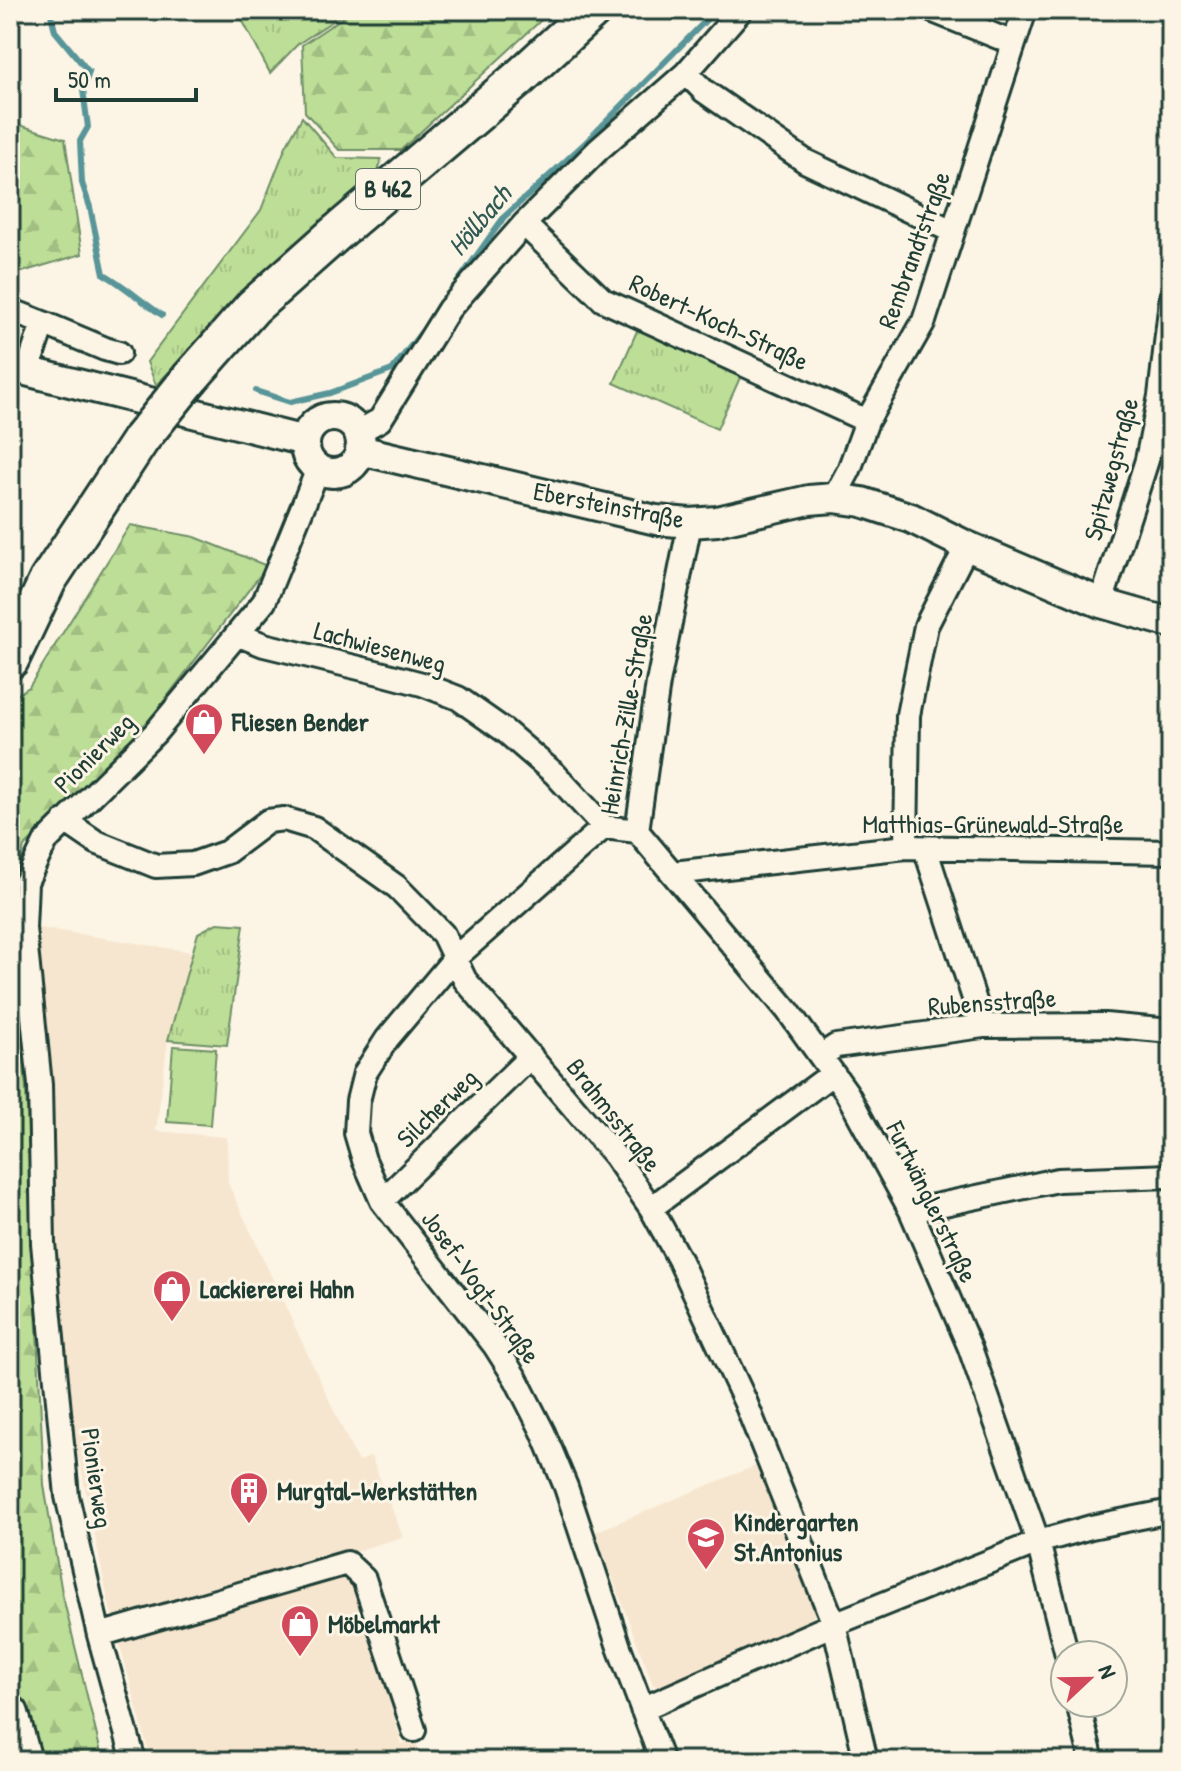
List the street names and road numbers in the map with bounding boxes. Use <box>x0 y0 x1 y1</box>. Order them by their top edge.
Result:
street label: Rembrandtstraße <box>869 166 958 333</box>
road number: B 462 <box>356 169 420 209</box>
street label: Robert-Koch-Straße <box>624 265 814 378</box>
street label: Spitzwegstraße <box>1075 394 1146 544</box>
street label: Ebersteinstraße <box>531 473 687 536</box>
street label: Heinrich-Zille-Straße <box>591 611 660 817</box>
street label: Lachwiesenweg <box>310 612 450 681</box>
street label: Pionierweg <box>46 705 142 801</box>
street label: Matthias-Grünewald-Straße <box>863 806 1123 841</box>
street label: Rubensstraße <box>927 980 1057 1023</box>
street label: Brahmsstraße <box>559 1051 670 1179</box>
street label: Silcherweg <box>389 1060 485 1155</box>
street label: Furtwänglerstraße <box>878 1114 987 1288</box>
street label: Josef-Vogt-Straße <box>414 1203 549 1370</box>
street label: Pionierweg <box>73 1426 122 1530</box>

